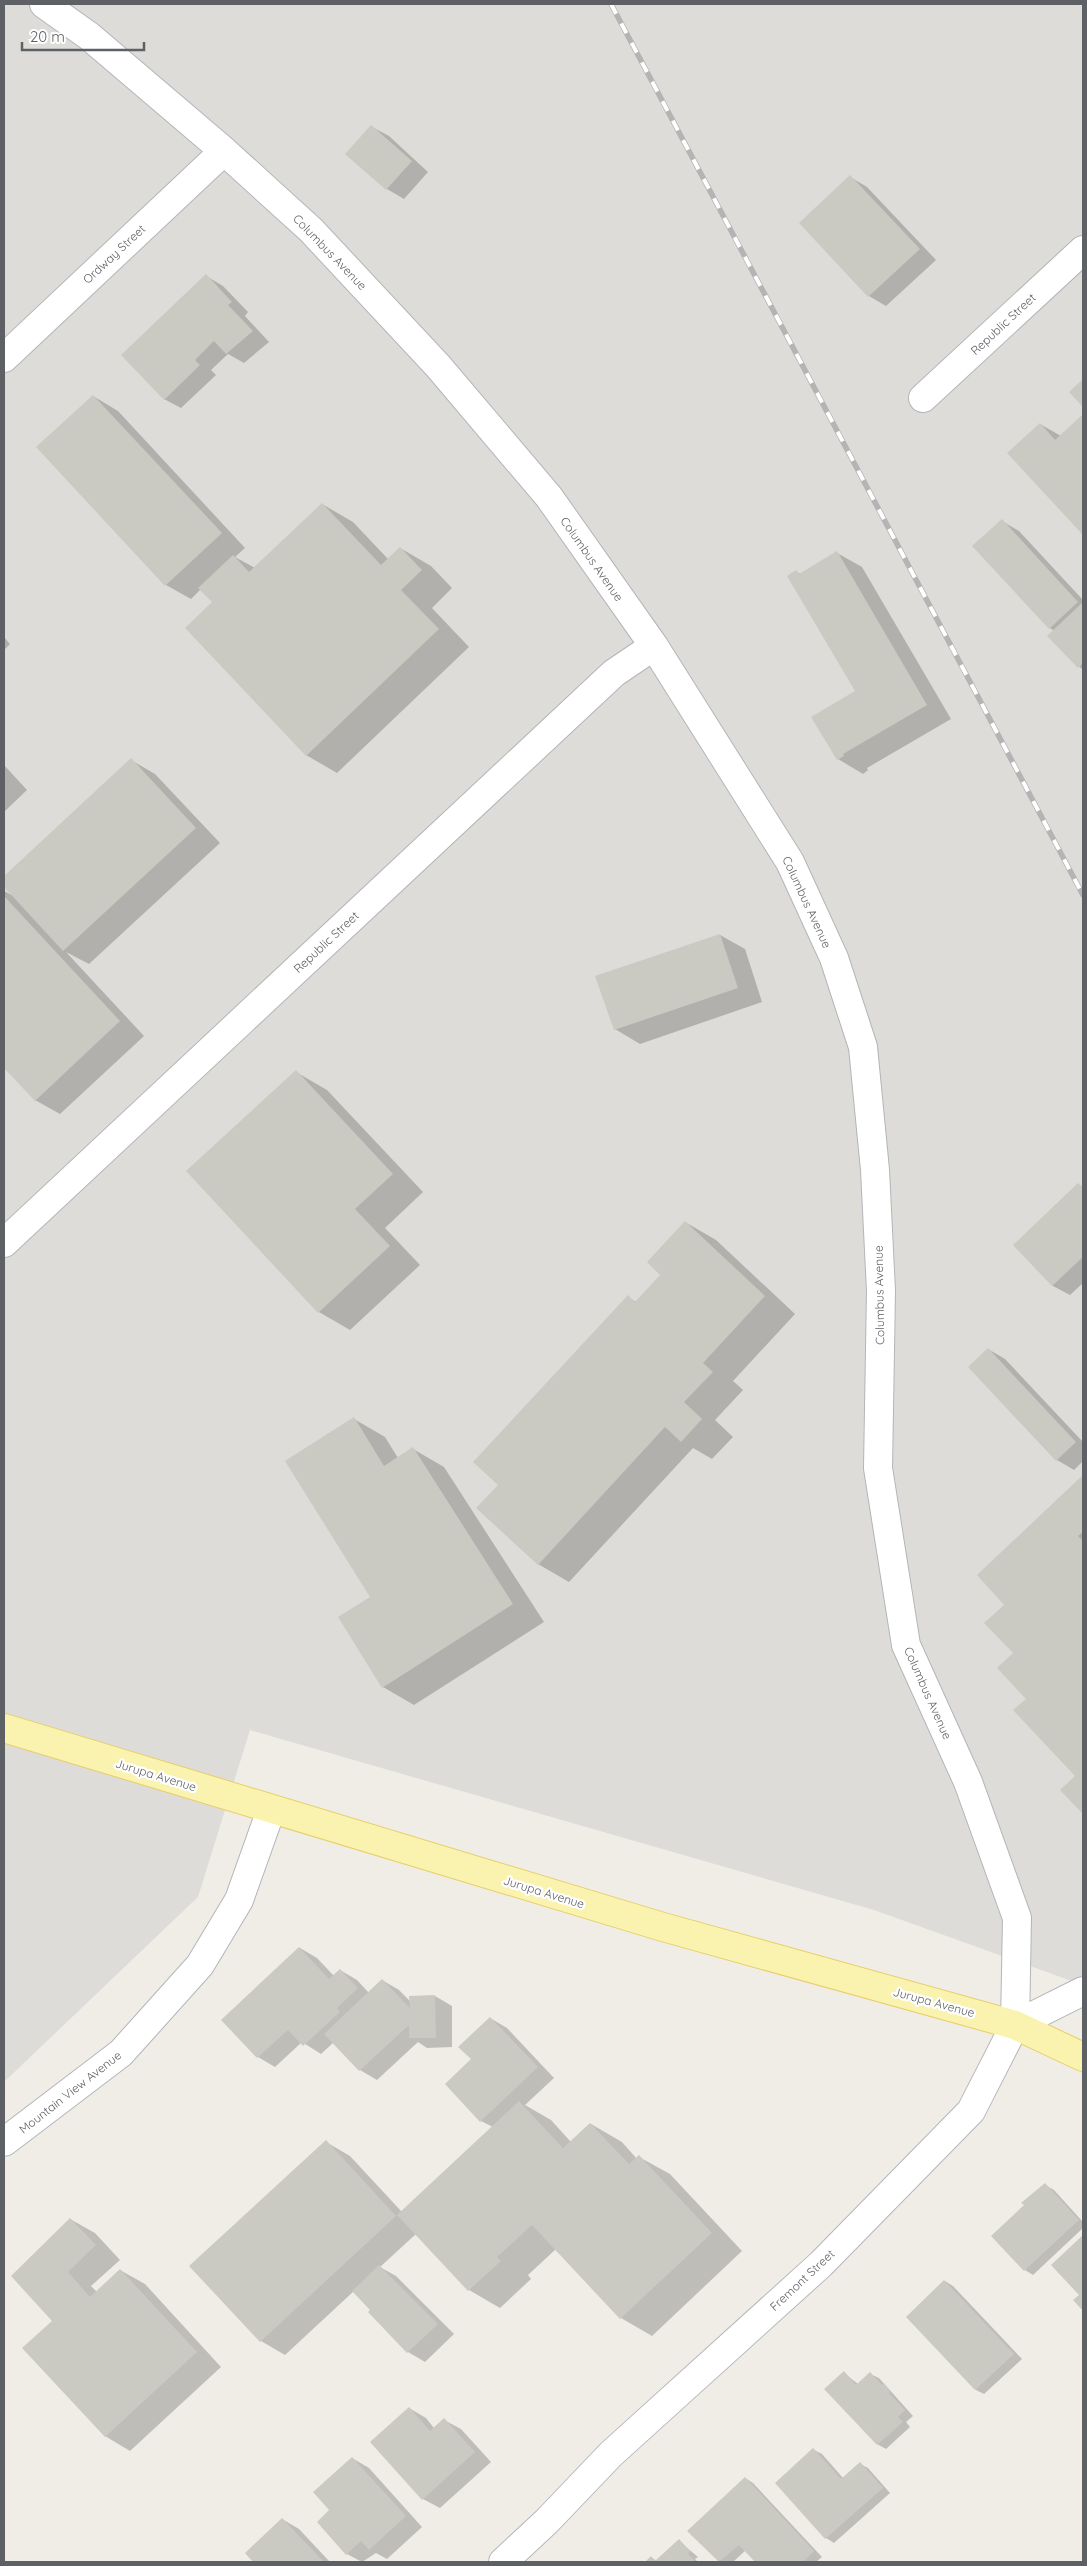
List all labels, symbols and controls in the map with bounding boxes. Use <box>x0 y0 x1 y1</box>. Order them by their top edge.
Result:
scale bar <box>22 20 145 52</box>
text: 20 m <box>30 27 65 46</box>
street label: Columbus Avenue <box>290 211 370 293</box>
street label: Ordway Street <box>80 221 148 287</box>
street label: Republic Street <box>967 290 1039 358</box>
street label: Columbus Avenue <box>557 514 627 604</box>
street label: Columbus Avenue <box>779 854 835 950</box>
street label: Republic Street <box>290 908 362 976</box>
street label: Columbus Avenue <box>871 1245 887 1345</box>
street label: Columbus Avenue <box>901 1644 955 1742</box>
street label: Jurupa Avenue <box>114 1756 199 1795</box>
street label: Jurupa Avenue <box>502 1873 587 1912</box>
street label: Jurupa Avenue <box>891 1984 977 2020</box>
street label: Mountain View Avenue <box>16 2047 124 2137</box>
street label: Fremont Street <box>766 2246 838 2314</box>

